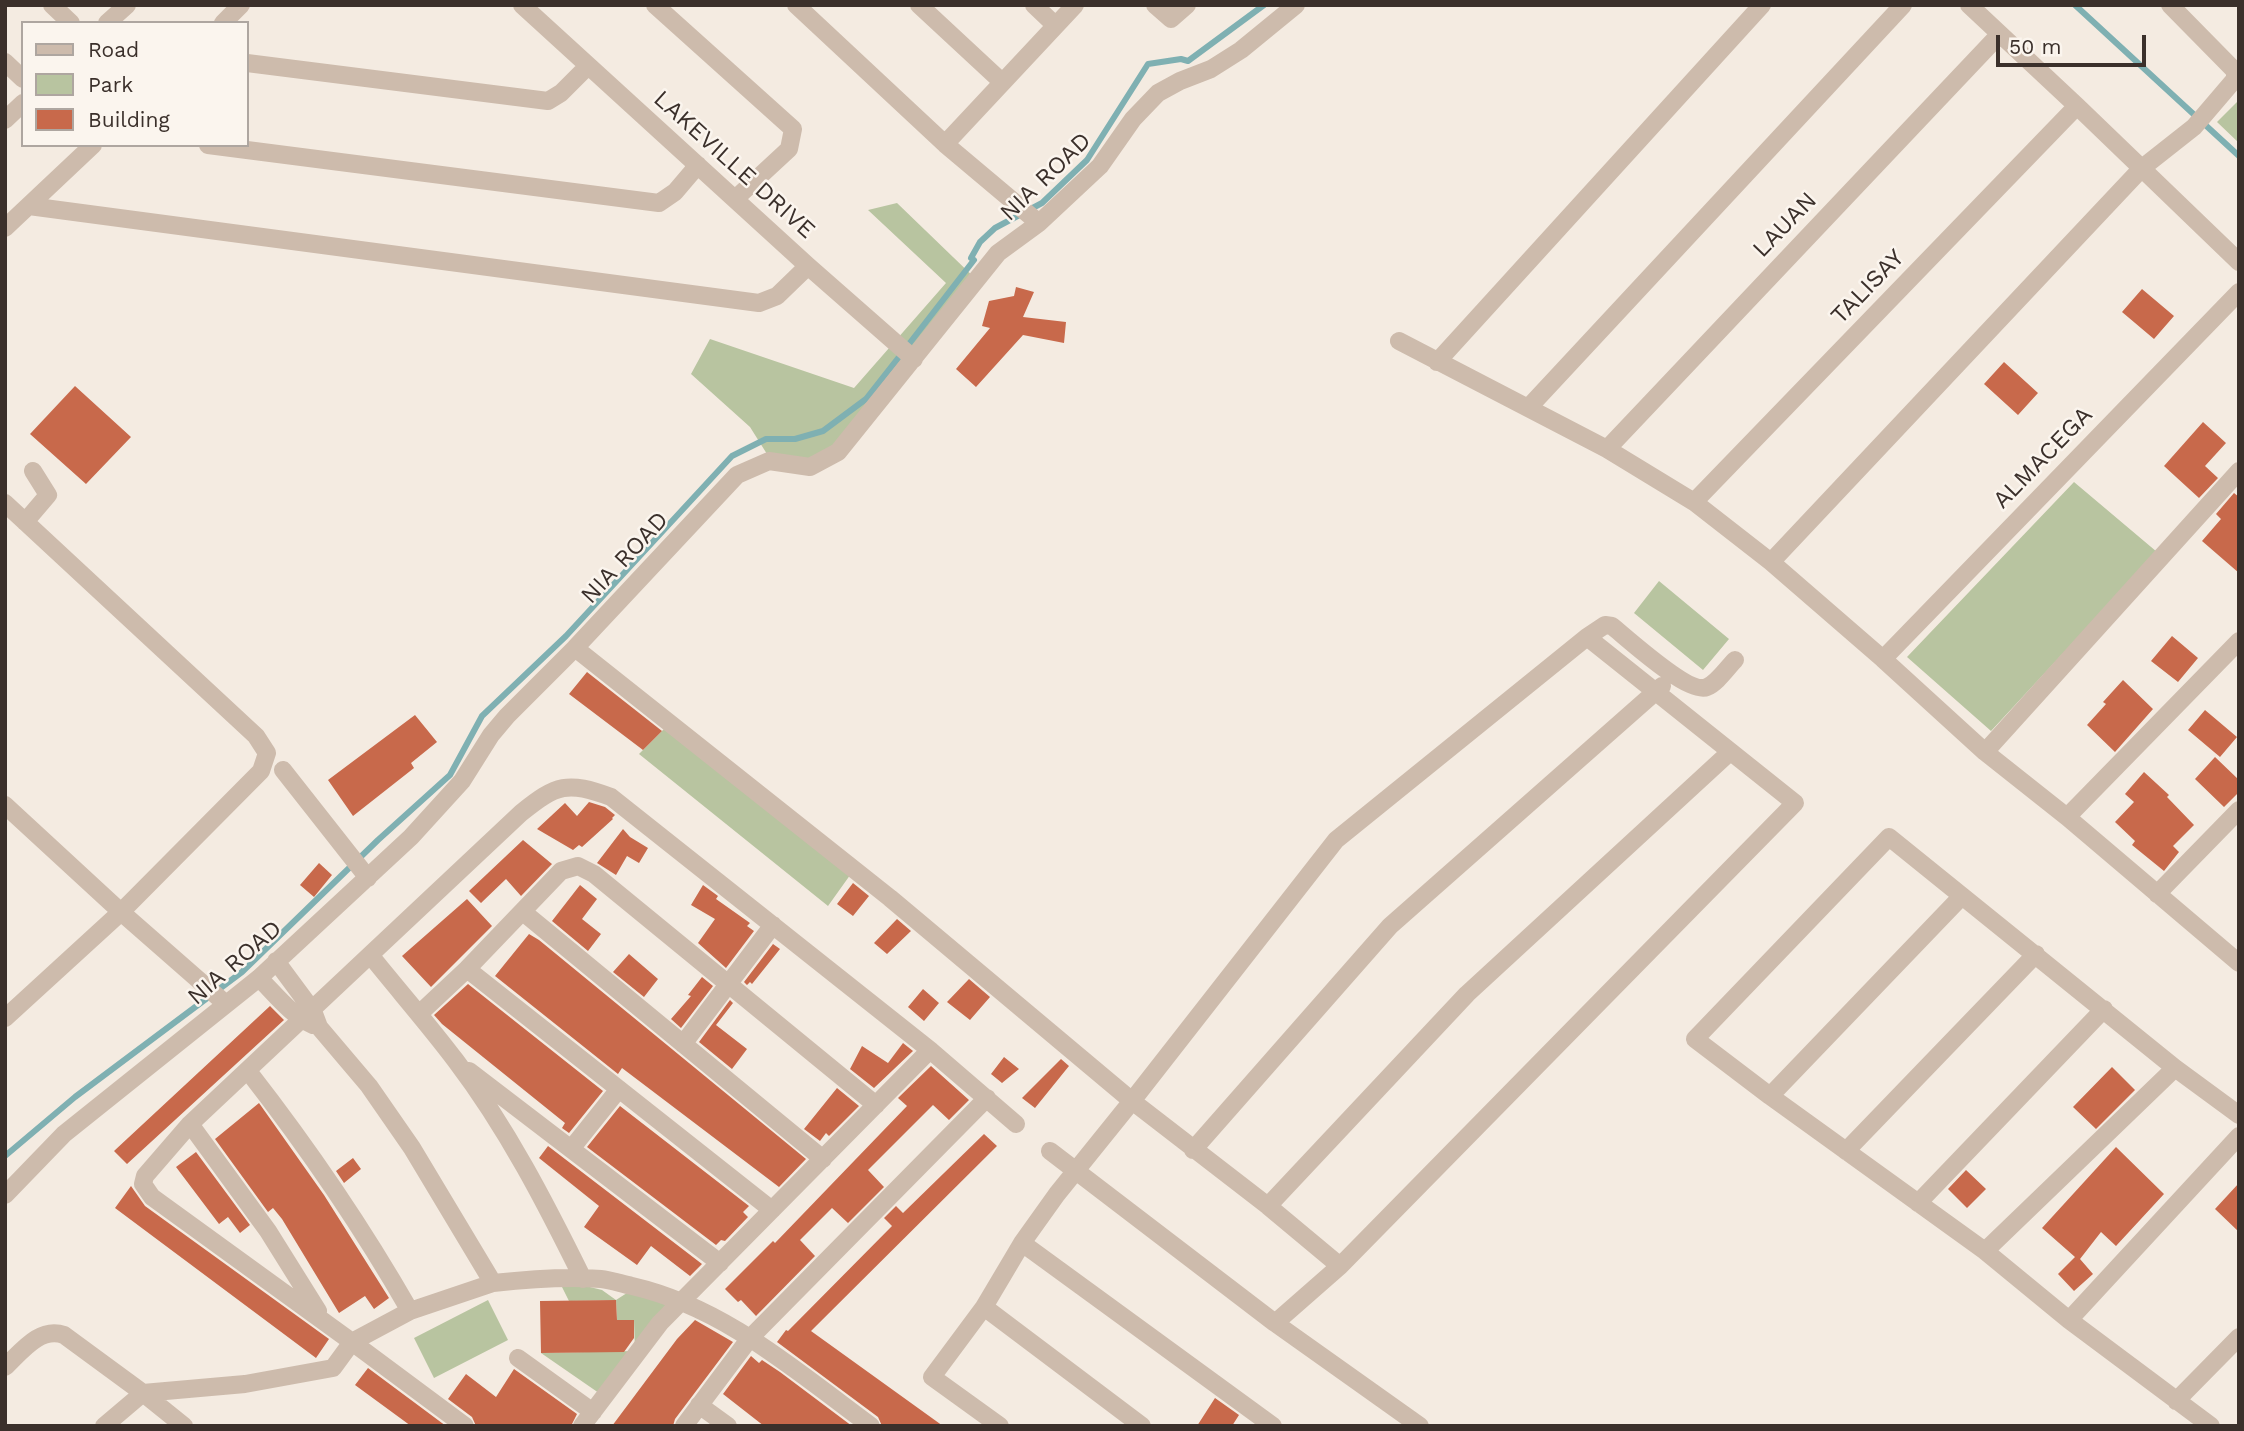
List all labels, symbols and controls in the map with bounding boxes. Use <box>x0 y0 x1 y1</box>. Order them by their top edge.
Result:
legend <box>21 21 248 147</box>
scale bar <box>1999 21 2150 65</box>
text: 50 m <box>2009 34 2061 59</box>
text: Road <box>88 37 139 62</box>
text: Park <box>88 72 133 97</box>
street label: LAKEVILLE DRIVE <box>647 85 821 245</box>
text: Building <box>88 107 170 132</box>
street label: NIA ROAD <box>995 127 1097 227</box>
street label: LAUAN <box>1747 186 1823 264</box>
street label: TALISAY <box>1825 244 1911 330</box>
street label: ALMACEGA <box>1987 401 2099 515</box>
street label: NIA ROAD <box>575 506 675 610</box>
street label: NIA ROAD <box>182 914 288 1012</box>

